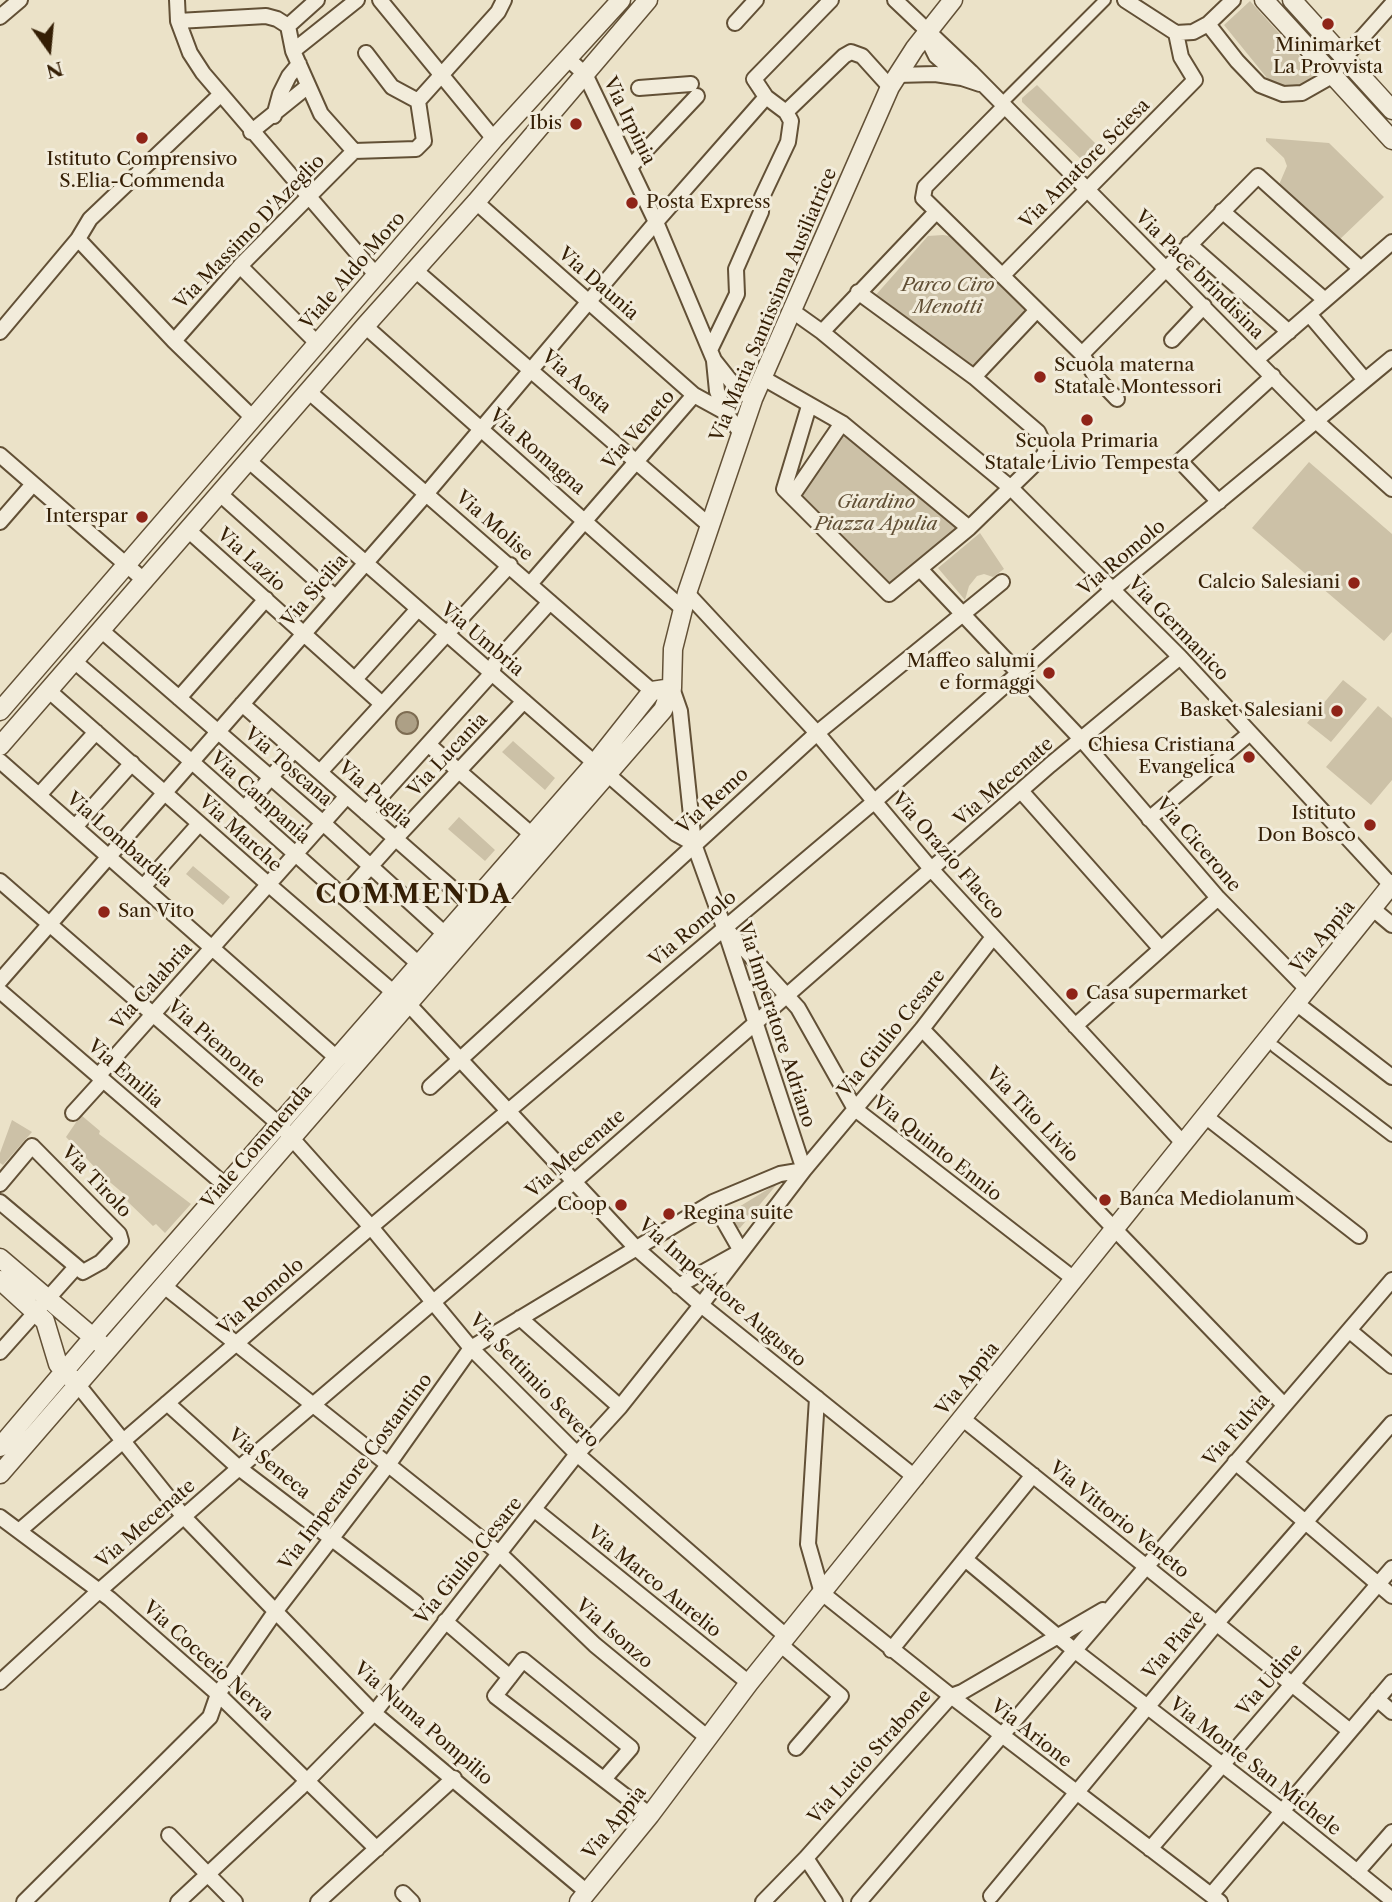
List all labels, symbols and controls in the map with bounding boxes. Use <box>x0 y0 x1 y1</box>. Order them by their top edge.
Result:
north arrow <box>14 14 84 84</box>
marker: Minimarket La Provvista <box>1320 16 1336 32</box>
place label: Minimarket La Provvista <box>1273 35 1383 79</box>
text: N <box>44 57 66 83</box>
street label: Via Irpinia <box>598 73 660 169</box>
street label: Via Amatore Sciesa <box>1015 94 1155 234</box>
place label: Ibis <box>529 113 562 135</box>
marker: Ibis <box>568 116 584 132</box>
marker: Istituto Comprensivo S.Elia-Commenda <box>134 130 150 146</box>
place label: Istituto Comprensivo S.Elia-Commenda <box>47 149 237 193</box>
street label: Via Massimo D'Azeglio <box>170 150 330 314</box>
street label: Via Maria Santissima Ausiliatrice <box>706 165 842 445</box>
place label: Posta Express <box>646 192 771 214</box>
marker: Posta Express <box>624 195 640 211</box>
street label: Via Pace brindisina <box>1130 206 1268 344</box>
street label: Viale Aldo Moro <box>296 207 410 335</box>
street label: Via Daunia <box>553 243 643 325</box>
park label: Parco Ciro Menotti <box>902 275 994 319</box>
street label: Via Aosta <box>537 346 615 418</box>
place label: Scuola materna Statale Montessori <box>1054 355 1222 399</box>
marker: Scuola materna Statale Montessori <box>1032 369 1048 385</box>
street label: Via Veneto <box>598 385 680 475</box>
street label: Via Romagna <box>484 404 590 500</box>
marker: Scuola Primaria Statale Livio Tempesta <box>1079 412 1095 428</box>
place label: Scuola Primaria Statale Livio Tempesta <box>985 431 1189 475</box>
street label: Via Molise <box>451 486 537 566</box>
park label: Giardino Piazza Apulia <box>814 492 938 536</box>
place label: Interspar <box>46 506 128 528</box>
marker: Interspar <box>134 509 150 525</box>
street label: Via Romolo <box>1074 515 1170 601</box>
street label: Via Lazio <box>212 523 290 597</box>
street label: Via Sicilia <box>277 550 353 632</box>
street label: Via Germanico <box>1123 572 1233 686</box>
place label: Calcio Salesiani <box>1198 572 1340 594</box>
marker: Calcio Salesiani <box>1346 575 1362 591</box>
street label: Via Umbria <box>436 599 528 681</box>
place label: Maffeo salumi e formaggi <box>907 651 1035 695</box>
marker: Maffeo salumi e formaggi <box>1041 665 1057 681</box>
place label: Basket Salesiani <box>1179 700 1323 722</box>
marker: Basket Salesiani <box>1329 703 1345 719</box>
street label: Via Lucania <box>403 708 493 802</box>
street label: Via Toscana <box>239 723 337 811</box>
street label: Via Mecenate <box>950 733 1058 831</box>
place label: Chiesa Cristiana Evangelica <box>1088 735 1235 779</box>
street label: Via Campania <box>205 747 315 849</box>
marker: Chiesa Cristiana Evangelica <box>1241 749 1257 765</box>
street label: Via Puglia <box>333 757 417 833</box>
street label: Via Remo <box>673 763 753 839</box>
street label: Via Lombardia <box>61 788 177 892</box>
street label: Via Orazio Flacco <box>887 788 1009 924</box>
street label: Via Marche <box>194 791 286 877</box>
street label: Via Cicerone <box>1151 793 1245 897</box>
place label: Istituto Don Bosco <box>1257 803 1356 847</box>
marker: Istituto Don Bosco <box>1362 817 1378 833</box>
district label: COMMENDA <box>316 879 512 911</box>
street label: Via Romolo <box>645 886 741 972</box>
street label: Via Appia <box>1286 896 1360 978</box>
place label: San Vito <box>118 901 194 923</box>
marker: San Vito <box>96 904 112 920</box>
street label: Via Imperatore Adriano <box>732 920 820 1130</box>
street label: Via Calabria <box>107 937 197 1035</box>
street label: Via Giulio Cesare <box>834 965 950 1101</box>
place label: Casa supermarket <box>1086 983 1248 1005</box>
marker: Casa supermarket <box>1064 986 1080 1002</box>
street label: Via Piemonte <box>162 995 270 1093</box>
street label: Via Emilia <box>83 1035 167 1113</box>
street label: Via Tito Livio <box>981 1063 1083 1167</box>
street label: Viale Commenda <box>197 1080 317 1214</box>
street label: Via Quinto Ennio <box>868 1092 1006 1206</box>
street label: Via Mecenate <box>522 1105 630 1203</box>
street label: Via Tirolo <box>56 1141 136 1223</box>
place label: Banca Mediolanum <box>1119 1189 1295 1211</box>
marker: Banca Mediolanum <box>1097 1192 1113 1208</box>
place label: Coop <box>557 1194 607 1216</box>
marker: Coop <box>613 1197 629 1213</box>
place label: Regina suite <box>683 1203 793 1225</box>
marker: Regina suite <box>661 1206 677 1222</box>
street label: Via Imperatore Augusto <box>633 1214 811 1372</box>
street label: Via Romolo <box>213 1253 309 1341</box>
street label: Via Settimio Severo <box>464 1309 604 1453</box>
street label: Via Appia <box>931 1338 1005 1420</box>
street label: Via Imperatore Costantino <box>274 1369 438 1575</box>
street label: Via Fulvia <box>1199 1389 1275 1471</box>
street label: Via Seneca <box>223 1424 315 1504</box>
street label: Via Vittorio Veneto <box>1045 1457 1193 1583</box>
street label: Via Mecenate <box>92 1475 200 1573</box>
street label: Via Giulio Cesare <box>411 1493 527 1629</box>
street label: Via Marco Aurelio <box>583 1521 725 1643</box>
street label: Via Isonzo <box>571 1594 657 1674</box>
street label: Via Cocceio Nerva <box>138 1596 278 1726</box>
street label: Via Piave <box>1139 1606 1209 1684</box>
street label: Via Udine <box>1232 1639 1308 1721</box>
street label: Via Numa Pompilio <box>349 1658 497 1790</box>
street label: Via Lucio Strabone <box>804 1685 936 1829</box>
street label: Via Monte San Michele <box>1165 1693 1345 1841</box>
street label: Via Arione <box>986 1695 1076 1773</box>
street label: Via Appia <box>578 1782 652 1864</box>

